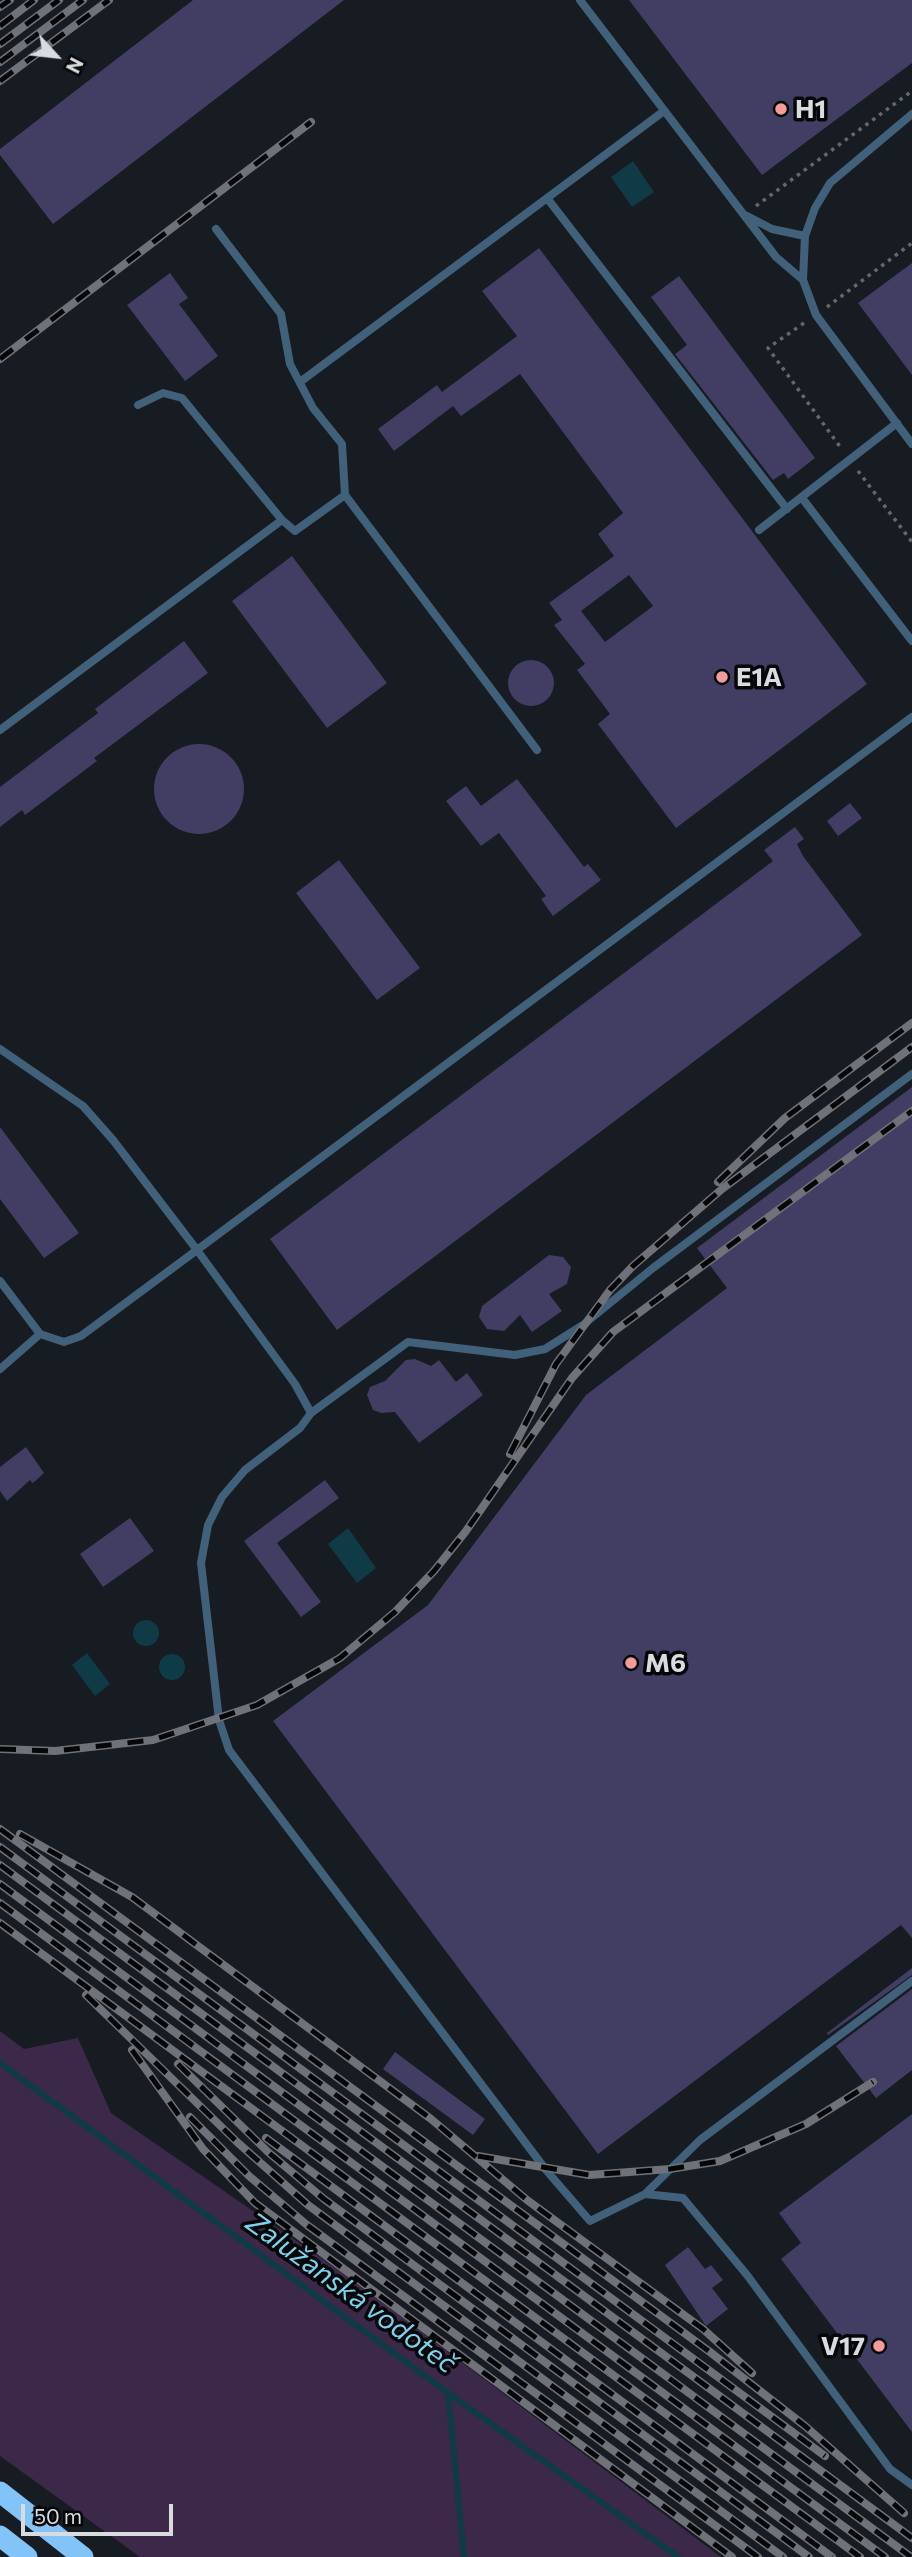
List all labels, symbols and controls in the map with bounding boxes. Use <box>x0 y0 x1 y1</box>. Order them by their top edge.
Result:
north arrow <box>21 21 91 91</box>
text: N <box>62 54 89 77</box>
place label: H1 <box>795 93 826 125</box>
marker: H1 <box>773 101 789 117</box>
place label: E1A <box>736 661 782 693</box>
marker: E1A <box>714 669 730 685</box>
place label: M6 <box>645 1647 686 1679</box>
marker: M6 <box>623 1655 639 1671</box>
water label: Zalužanská vodoteč <box>239 2205 463 2381</box>
place label: V17 <box>821 2330 865 2362</box>
marker: V17 <box>871 2338 887 2354</box>
scale bar <box>24 2490 177 2534</box>
text: 50 m <box>34 2503 82 2528</box>

